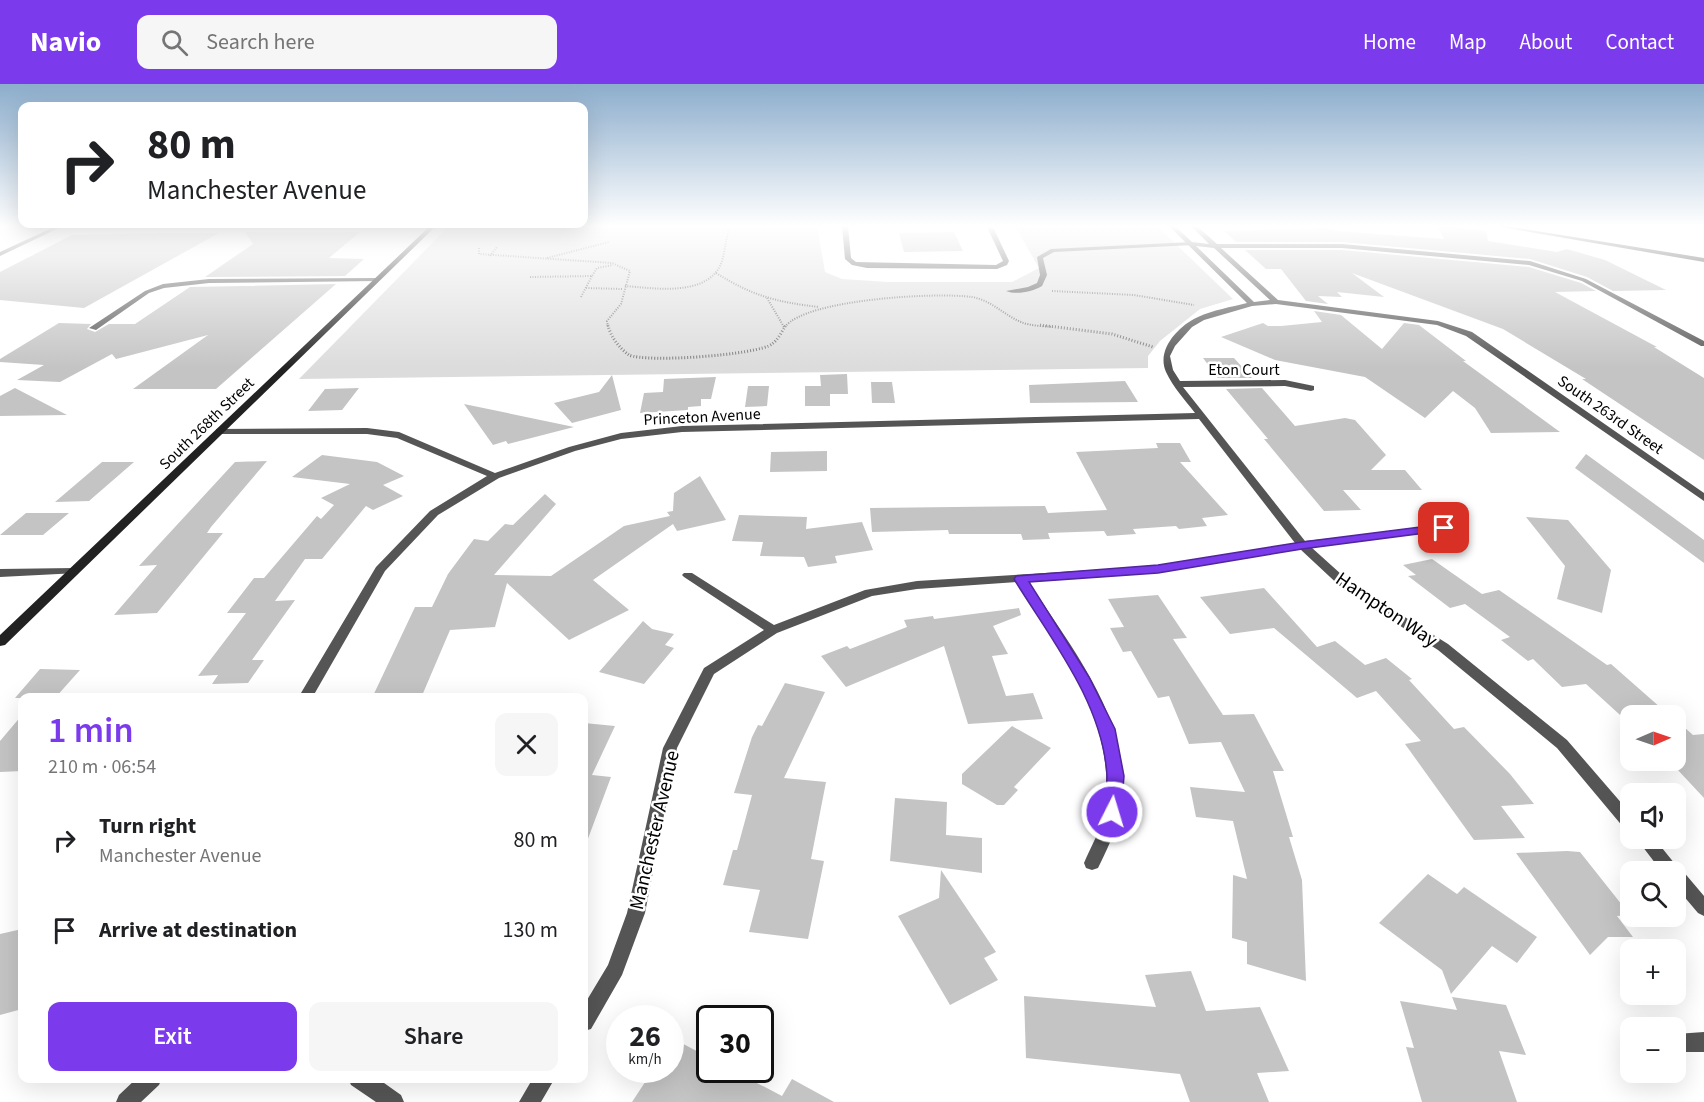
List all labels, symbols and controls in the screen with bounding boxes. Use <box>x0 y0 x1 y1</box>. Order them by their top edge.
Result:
search box <box>137 15 557 69</box>
text: Navio <box>30 22 101 62</box>
icon: search <box>158 26 191 59</box>
text: Search here <box>206 26 315 58</box>
text: Home <box>1363 27 1416 57</box>
text: Map <box>1449 27 1487 57</box>
text: About <box>1520 27 1572 57</box>
text: Contact <box>1605 27 1674 57</box>
text: 80 m <box>147 115 236 175</box>
icon: right <box>48 126 126 204</box>
text: Manchester Avenue <box>147 171 366 210</box>
street label: Eton Court <box>1208 359 1280 381</box>
street label: South 263rd Street <box>1553 370 1668 460</box>
street label: South 268th Street <box>154 372 260 475</box>
street label: Princeton Avenue <box>643 403 761 431</box>
pin <box>1418 502 1469 553</box>
icon: arrive <box>1427 511 1460 544</box>
street label: Hampton Way <box>1330 565 1444 655</box>
text: 1 min <box>48 705 134 756</box>
north arrow <box>1620 705 1686 771</box>
map controls <box>1620 705 1686 1083</box>
button: close <box>495 713 558 776</box>
street label: Manchester Avenue <box>623 748 687 913</box>
text: 210 m · 06:54 <box>48 753 156 781</box>
position arrow <box>1080 780 1144 844</box>
button: sound <box>1620 783 1686 849</box>
text: Turn right <box>99 810 196 842</box>
icon: right <box>48 824 81 857</box>
text: 80 m <box>513 824 558 856</box>
text: Manchester Avenue <box>99 842 261 870</box>
button: search <box>1620 861 1686 927</box>
icon: arrive <box>48 914 81 947</box>
text: Arrive at destination <box>99 914 297 946</box>
text: 130 m <box>503 914 558 946</box>
button: + <box>1620 939 1686 1005</box>
button: Exit <box>48 1002 297 1071</box>
button: Share <box>309 1002 558 1071</box>
speed limit sign: 30 <box>696 1005 774 1083</box>
text: 26 <box>629 1015 661 1058</box>
button: − <box>1620 1017 1686 1083</box>
text: km/h <box>628 1049 662 1070</box>

